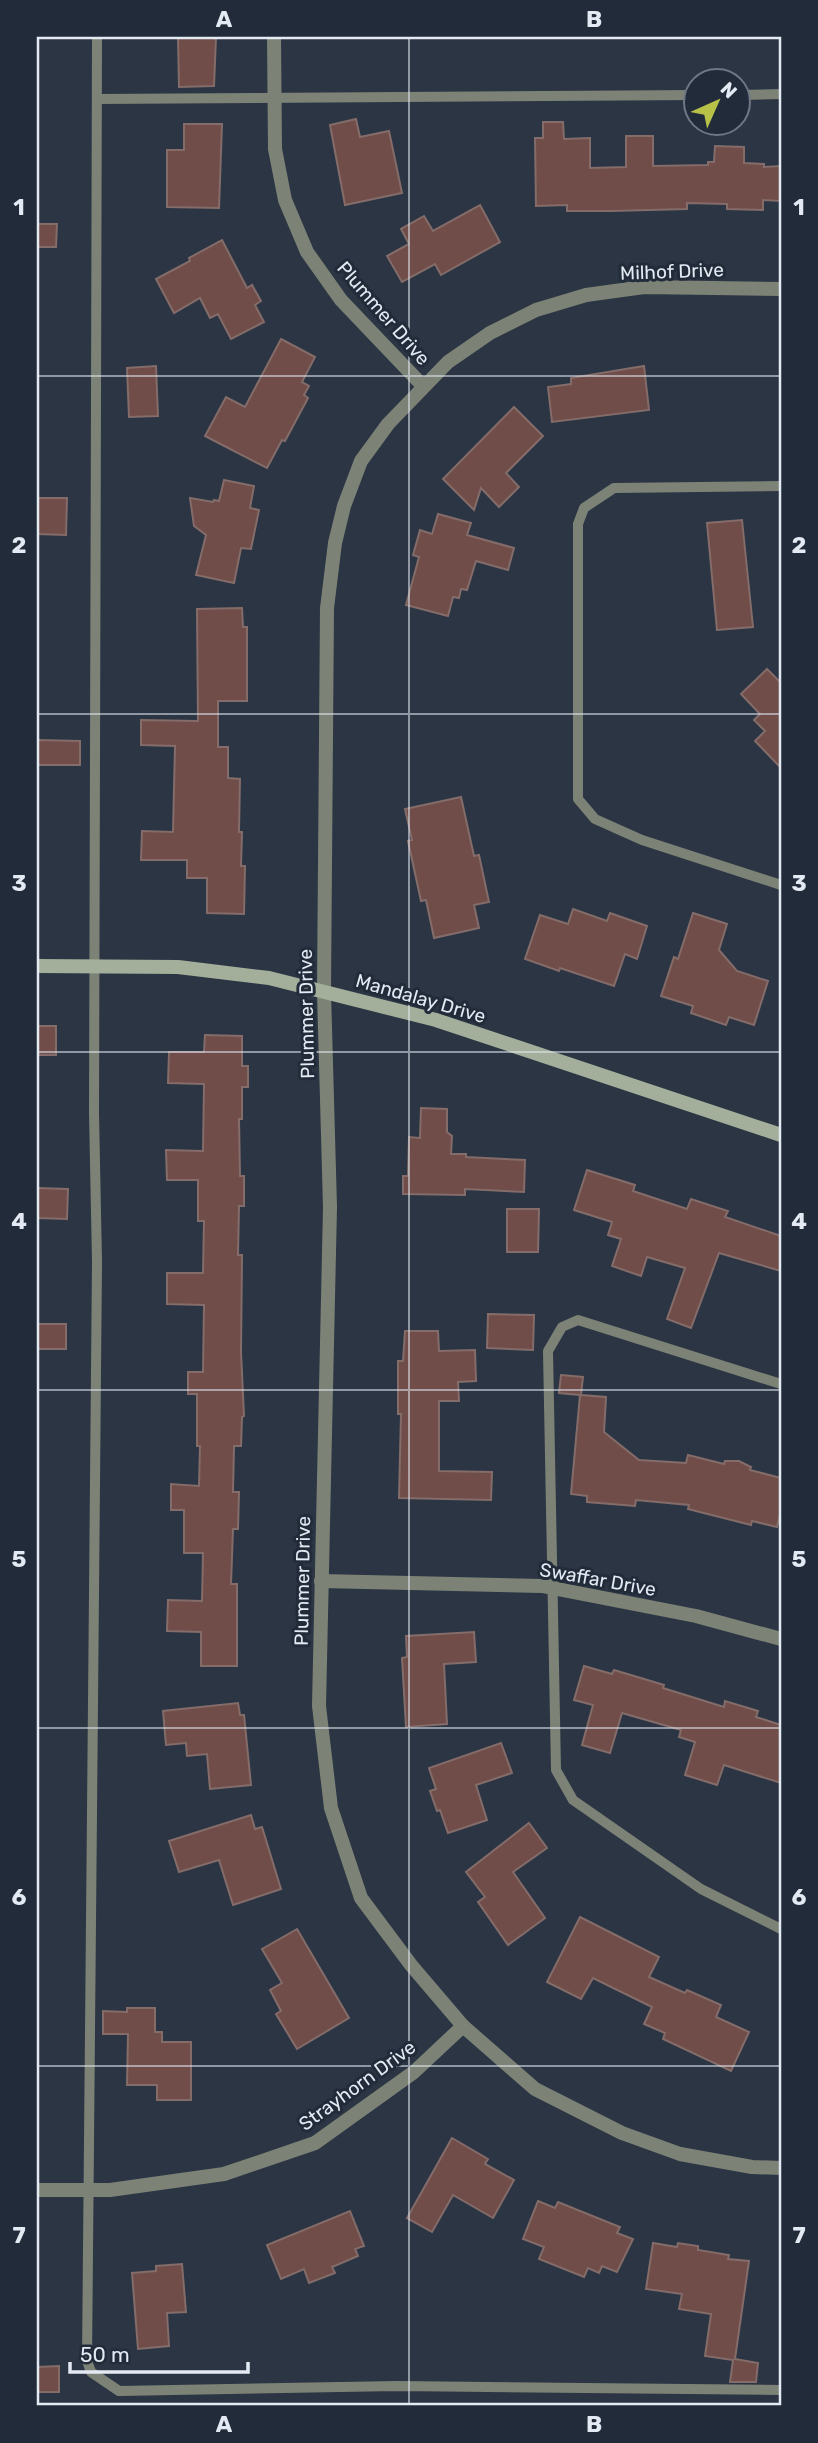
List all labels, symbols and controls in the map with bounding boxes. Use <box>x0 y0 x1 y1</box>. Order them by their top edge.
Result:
text: A <box>216 5 233 33</box>
text: B <box>586 5 602 33</box>
north arrow <box>682 66 752 136</box>
text: N <box>716 77 742 103</box>
text: 1 <box>13 193 25 221</box>
text: 1 <box>793 193 805 221</box>
street label: Plummer Drive <box>332 257 435 370</box>
street label: Milhof Drive <box>620 258 724 285</box>
text: 2 <box>12 531 26 559</box>
text: 2 <box>792 531 806 559</box>
text: 3 <box>11 869 27 897</box>
text: 3 <box>791 869 807 897</box>
street label: Plummer Drive <box>294 949 319 1079</box>
street label: Mandalay Drive <box>353 969 489 1028</box>
text: 4 <box>11 1207 27 1235</box>
text: 4 <box>791 1207 807 1235</box>
street label: Plummer Drive <box>290 1516 315 1646</box>
text: 5 <box>12 1545 27 1573</box>
text: 5 <box>792 1545 807 1573</box>
street label: Swaffar Drive <box>538 1558 658 1601</box>
text: 6 <box>12 1883 27 1911</box>
text: 6 <box>792 1883 807 1911</box>
street label: Strayhorn Drive <box>294 2035 420 2135</box>
text: 7 <box>12 2221 26 2249</box>
text: 7 <box>792 2221 806 2249</box>
scale bar <box>70 2331 248 2375</box>
text: 50 m <box>80 2342 130 2367</box>
text: A <box>216 2410 233 2438</box>
text: B <box>586 2410 602 2438</box>

